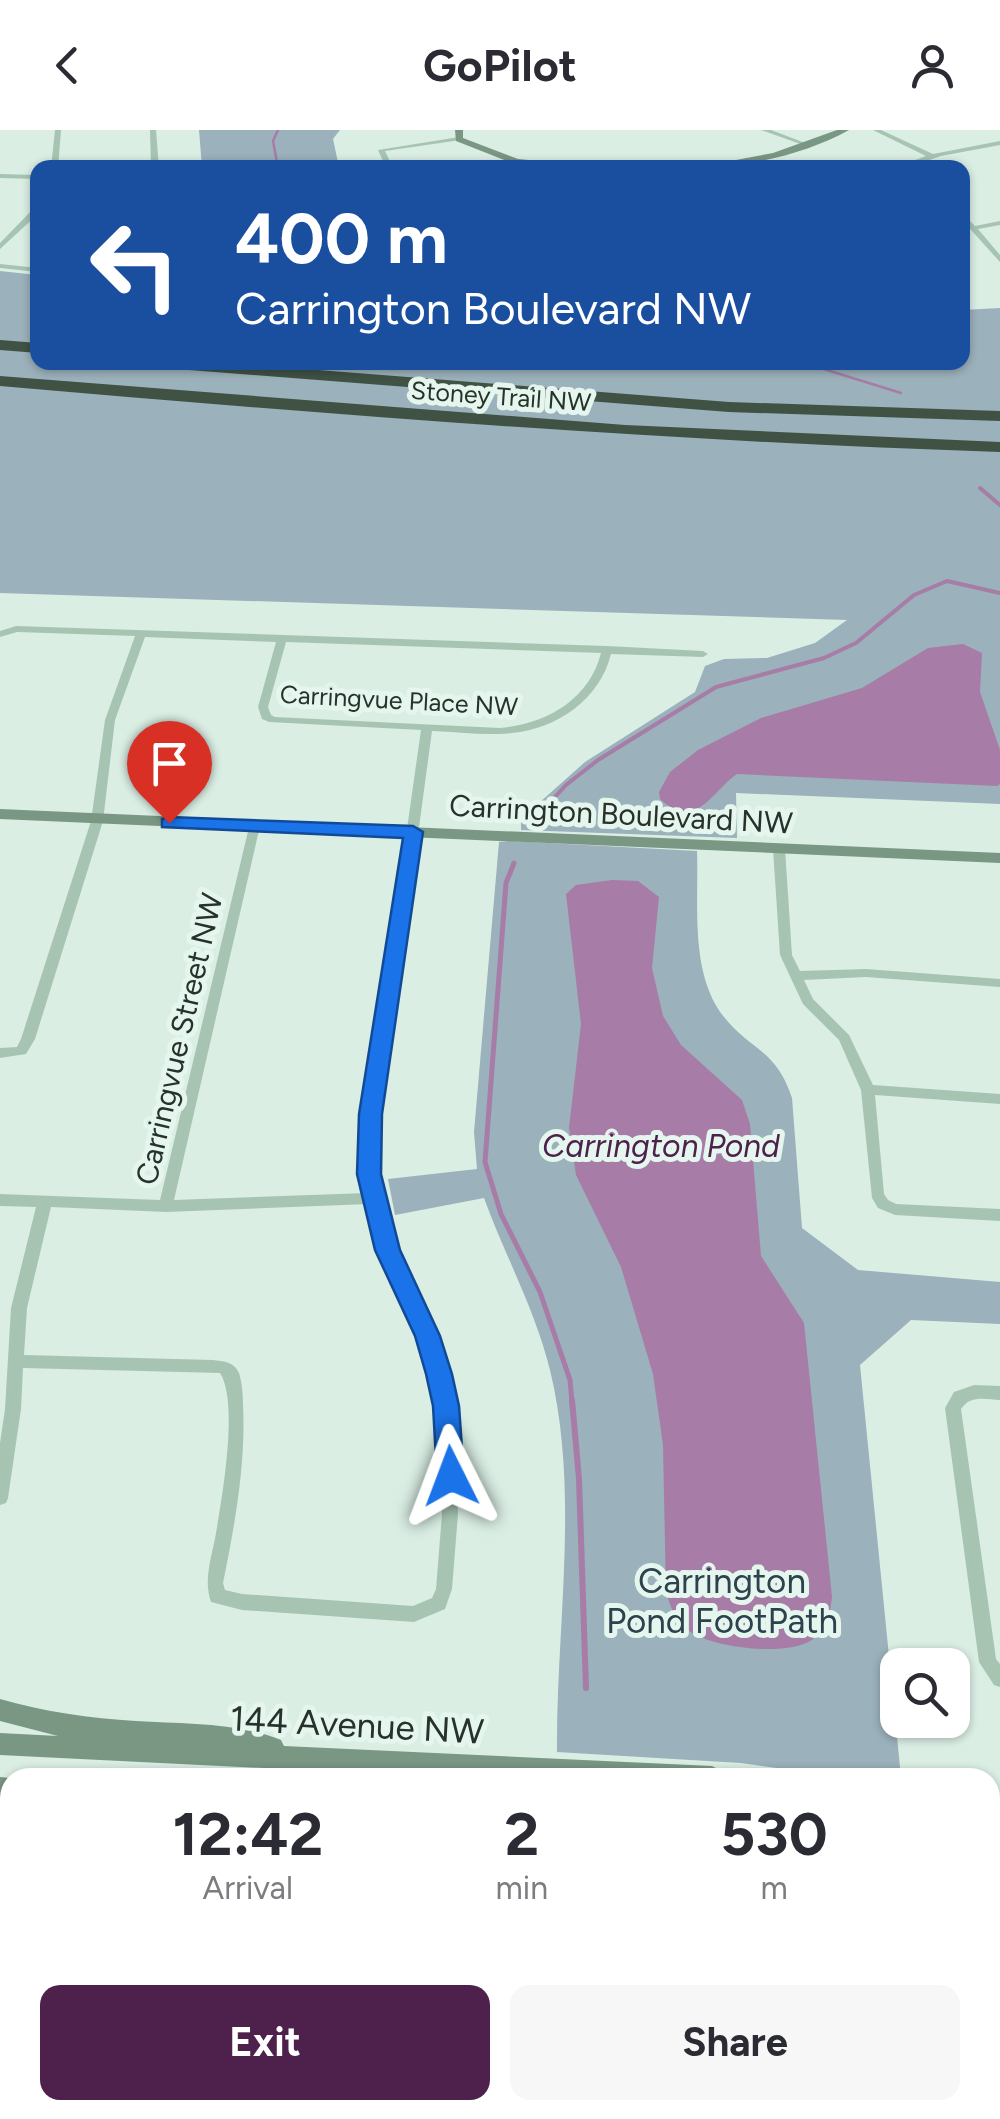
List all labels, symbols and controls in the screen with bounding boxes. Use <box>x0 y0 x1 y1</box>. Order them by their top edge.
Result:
icon: back <box>40 38 95 93</box>
text: GoPilot <box>423 38 577 92</box>
icon: person <box>905 38 960 93</box>
text: 400 m <box>235 196 448 281</box>
icon: left <box>70 200 200 330</box>
text: Carrington Boulevard NW <box>235 281 751 335</box>
street label: Stoney Trail NW <box>410 375 592 417</box>
street label: Carringvue Place NW <box>279 679 519 721</box>
pin <box>127 721 212 824</box>
icon: arrive <box>142 736 197 791</box>
street label: Carrington Boulevard NW <box>448 787 794 841</box>
street label: Carringvue Street NW <box>127 889 231 1188</box>
water label: Carrington Pond <box>542 1127 780 1165</box>
position arrow <box>399 1424 503 1528</box>
park label: Carrington Pond FootPath <box>606 1560 838 1642</box>
map controls <box>880 1648 970 1738</box>
button: search <box>880 1648 970 1738</box>
street label: 144 Avenue NW <box>229 1697 485 1753</box>
text: 12:42 <box>172 1798 323 1870</box>
text: 2 <box>504 1798 539 1870</box>
text: 530 <box>720 1798 828 1870</box>
text: Arrival <box>203 1869 293 1907</box>
text: min <box>496 1869 548 1907</box>
text: m <box>760 1869 788 1907</box>
button: Exit <box>40 1985 490 2100</box>
button: Share <box>510 1985 960 2100</box>

